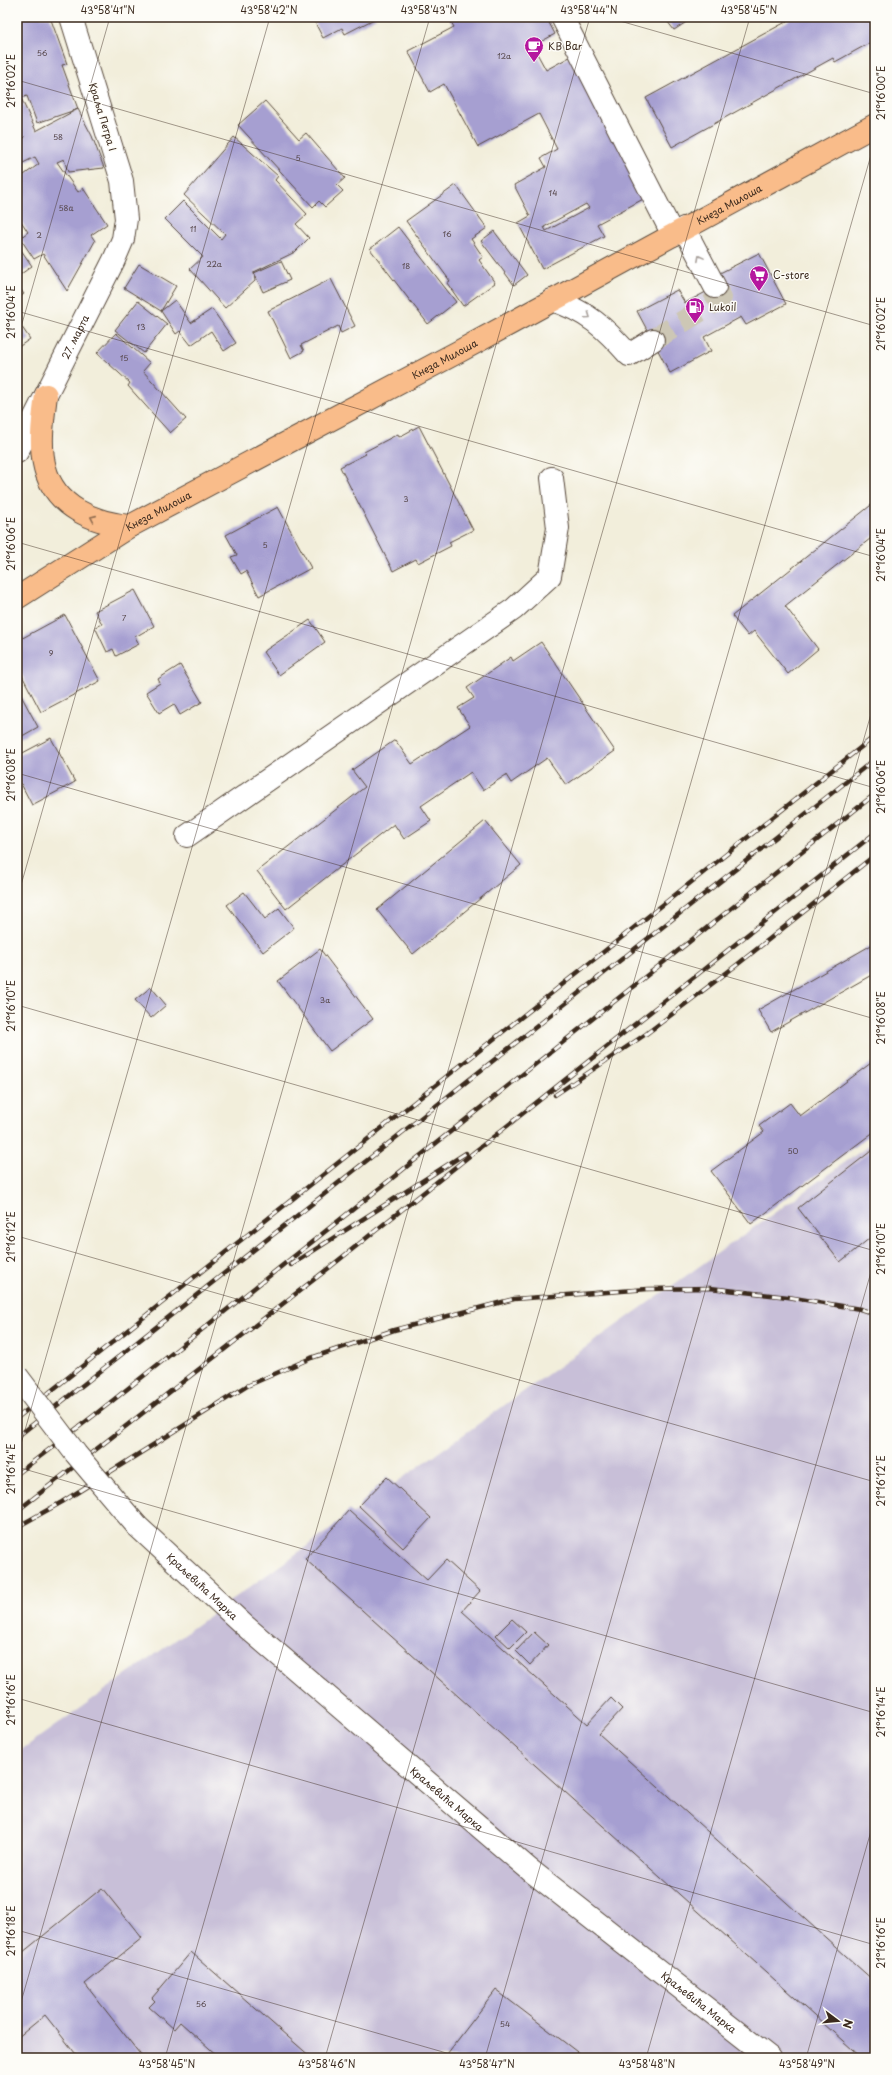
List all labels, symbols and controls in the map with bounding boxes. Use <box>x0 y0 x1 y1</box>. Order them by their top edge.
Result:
text: 43°58'41"N <box>81 2 135 17</box>
text: 43°58'42"N <box>241 2 298 17</box>
text: 43°58'43"N <box>401 2 458 17</box>
text: 43°58'44"N <box>561 2 618 17</box>
text: 43°58'45"N <box>721 2 777 17</box>
cafe icon: KB Bar <box>523 35 545 63</box>
place label: KB Bar <box>548 38 583 53</box>
house number: 56 <box>37 47 48 59</box>
house number: 12a <box>497 50 511 62</box>
text: 21°16'02"E <box>3 54 18 108</box>
text: 21°16'00"E <box>873 66 888 120</box>
street label: Краља Петра I <box>86 81 121 153</box>
house number: 58 <box>53 131 63 143</box>
house number: 5 <box>295 152 301 164</box>
street label: Кнеза Милоша <box>693 180 765 228</box>
house number: 14 <box>549 187 557 199</box>
house number: 58a <box>58 202 74 214</box>
house number: 11 <box>190 223 196 235</box>
house number: 16 <box>442 228 452 240</box>
house number: 2 <box>36 229 42 241</box>
one-way arrow <box>697 254 705 262</box>
house number: 22a <box>206 258 222 270</box>
house number: 18 <box>402 260 410 272</box>
supermarket icon: C-store <box>748 264 770 292</box>
place label: C-store <box>773 267 809 282</box>
text: 21°16'04"E <box>3 285 18 339</box>
fuel station icon: Lukoil <box>684 296 706 324</box>
text: 21°16'02"E <box>873 297 888 351</box>
place label: Lukoil <box>709 299 736 314</box>
street label: 27. марта <box>57 311 93 361</box>
one-way arrow <box>584 311 591 319</box>
house number: 13 <box>137 321 145 333</box>
street label: Кнеза Милоша <box>409 334 481 382</box>
house number: 15 <box>120 352 128 364</box>
street label: Кнеза Милоша <box>122 486 194 534</box>
house number: 3 <box>403 493 409 505</box>
one-way arrow <box>89 515 97 523</box>
text: 21°16'06"E <box>3 517 18 571</box>
text: 21°16'04"E <box>873 528 888 582</box>
house number: 5 <box>262 539 268 551</box>
house number: 7 <box>122 612 127 624</box>
house number: 9 <box>49 647 54 659</box>
text: 21°16'08"E <box>3 748 18 802</box>
text: 21°16'06"E <box>873 760 888 814</box>
text: 21°16'10"E <box>3 980 18 1032</box>
text: 21°16'08"E <box>873 991 888 1045</box>
house number: 3a <box>320 994 330 1006</box>
house number: 50 <box>788 1145 799 1157</box>
text: 21°16'12"E <box>3 1211 18 1263</box>
text: 21°16'10"E <box>873 1223 888 1275</box>
text: 21°16'14"E <box>3 1443 18 1495</box>
text: 21°16'12"E <box>873 1455 888 1507</box>
street label: Краљевића Марка <box>164 1549 242 1623</box>
text: 21°16'16"E <box>3 1674 18 1726</box>
text: 21°16'14"E <box>873 1686 888 1738</box>
street label: Краљевића Марка <box>407 1763 488 1835</box>
text: 21°16'18"E <box>3 1906 18 1957</box>
text: 21°16'16"E <box>873 1917 888 1969</box>
street label: Краљевића Марка <box>658 1968 741 2037</box>
house number: 56 <box>196 1998 207 2010</box>
north arrow <box>818 2001 858 2041</box>
text: N <box>839 2017 857 2031</box>
house number: 54 <box>500 2018 510 2030</box>
text: 43°58'45"N <box>139 2056 195 2071</box>
text: 43°58'46"N <box>298 2056 356 2071</box>
text: 43°58'47"N <box>459 2056 515 2071</box>
text: 43°58'48"N <box>619 2056 676 2071</box>
text: 43°58'49"N <box>779 2056 835 2071</box>

